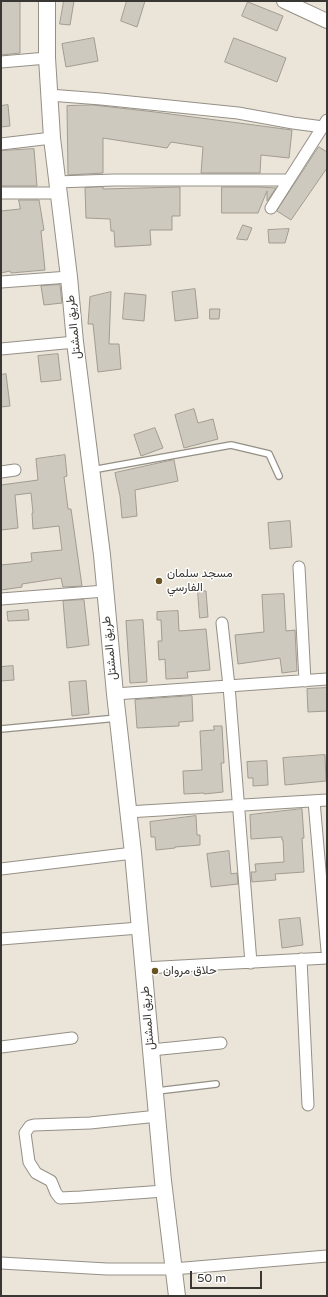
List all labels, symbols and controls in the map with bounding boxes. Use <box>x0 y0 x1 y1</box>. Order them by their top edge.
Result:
street label: طريق المشتل <box>63 294 85 360</box>
place label: مسجد سلمان الفارسي <box>167 567 233 595</box>
marker: مسجد سلمان الفارسي <box>154 576 164 586</box>
street label: طريق المشتل <box>99 615 121 681</box>
place label: حلاق مروان <box>163 964 217 978</box>
marker: حلاق مروان <box>150 966 160 976</box>
street label: طريق المشتل <box>138 985 158 1051</box>
scale bar <box>192 1263 264 1289</box>
text: 50 m <box>197 1271 226 1285</box>

